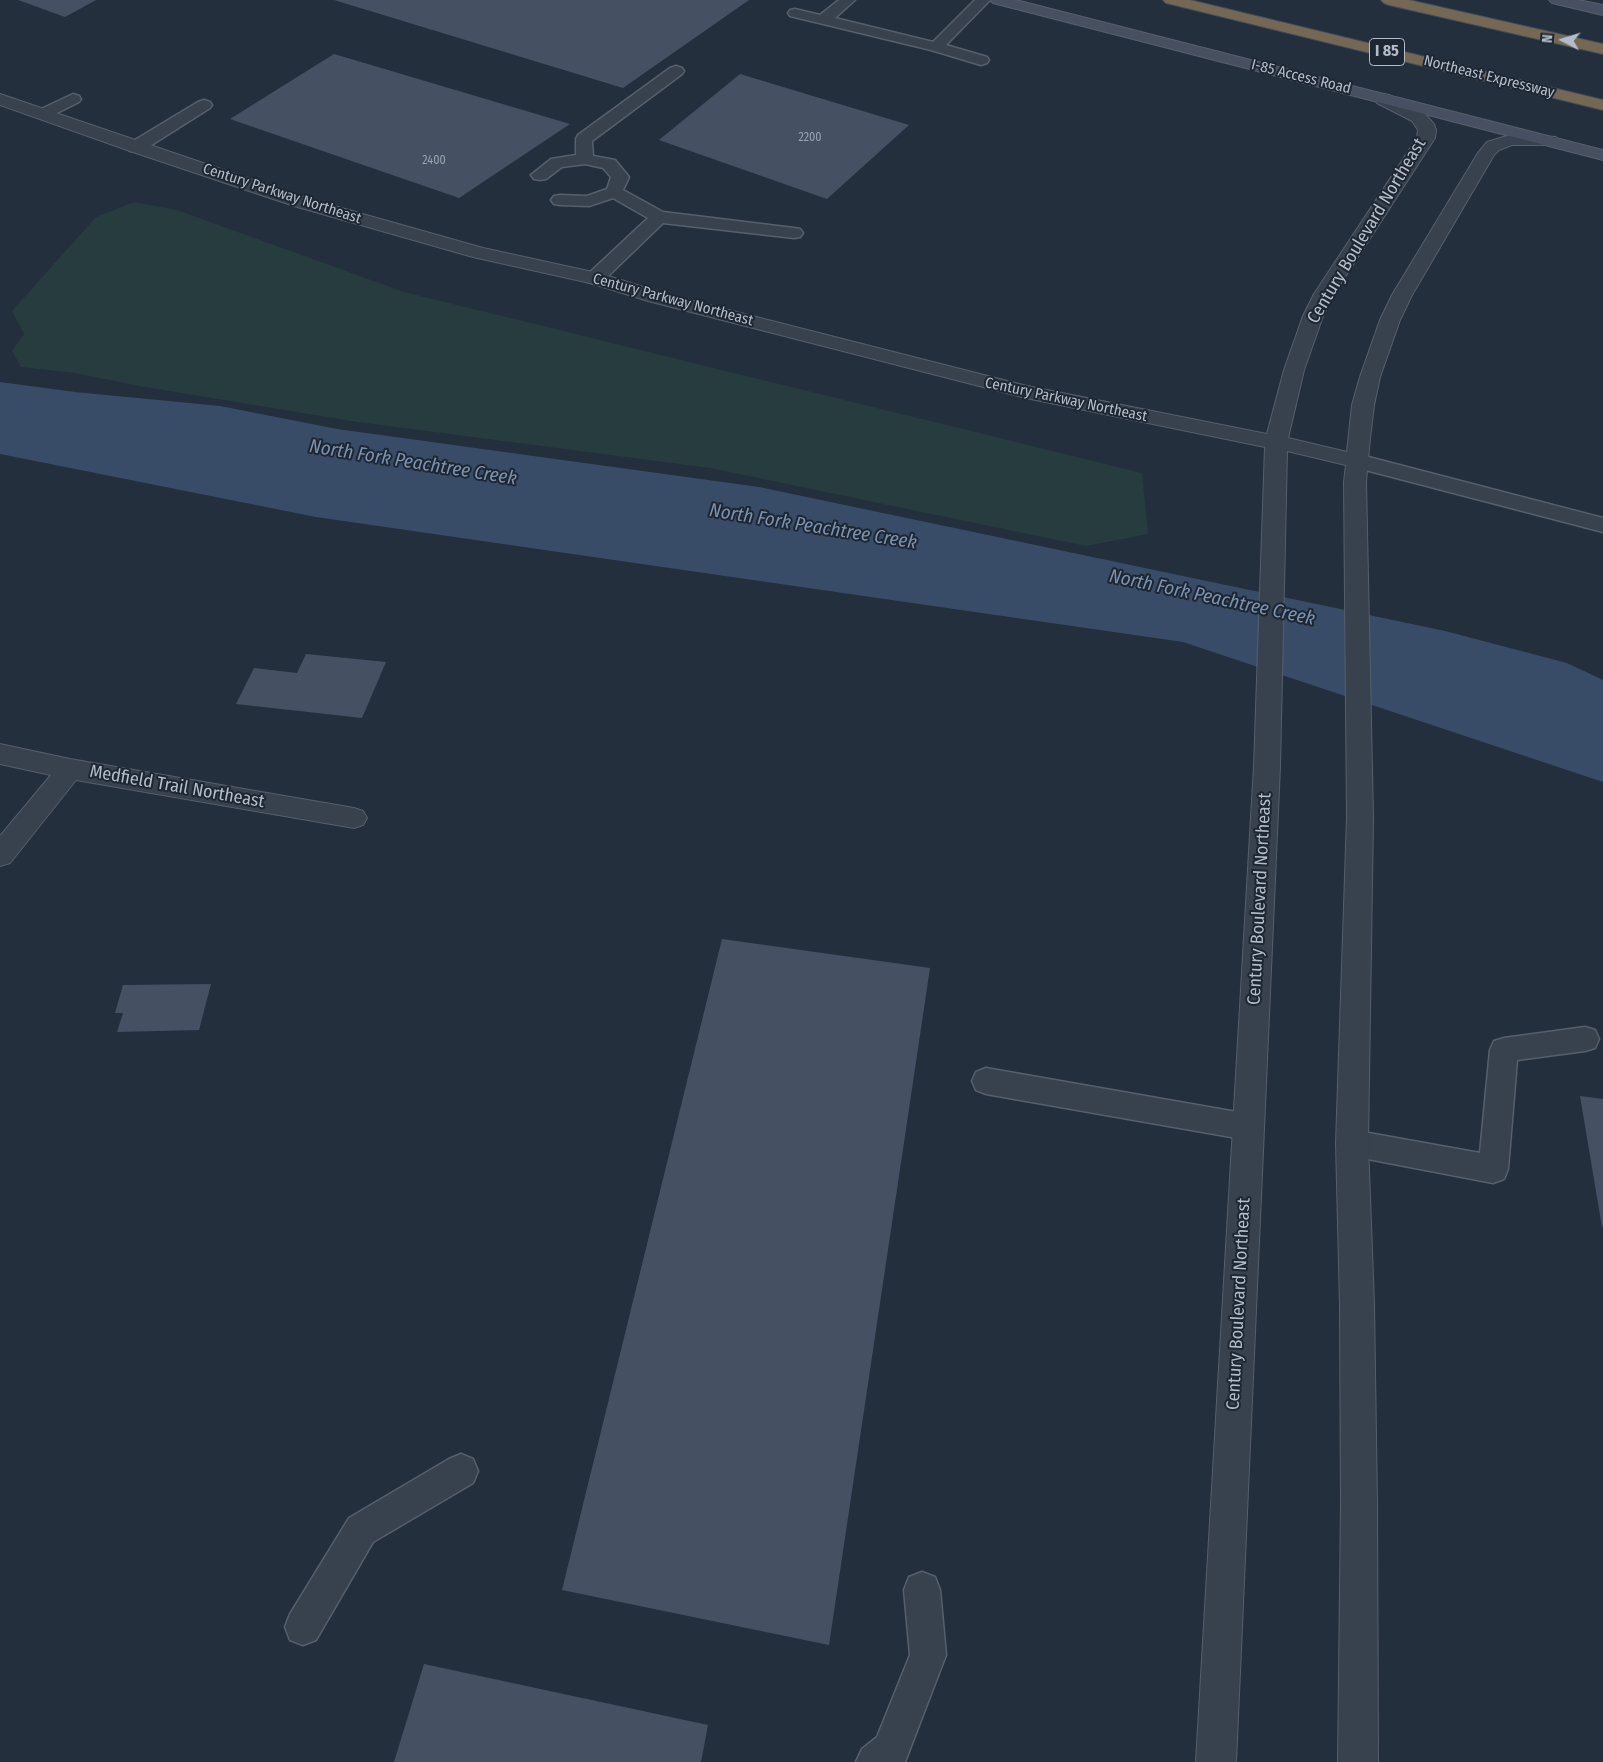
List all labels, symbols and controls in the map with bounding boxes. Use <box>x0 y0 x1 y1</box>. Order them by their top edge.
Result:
north arrow <box>1538 15 1588 65</box>
text: N <box>1539 34 1556 44</box>
road number: I 85 <box>1370 38 1404 66</box>
street label: Northeast Expressway <box>1422 52 1556 102</box>
street label: I-85 Access Road <box>1249 56 1353 98</box>
house number: 2200 <box>798 131 822 145</box>
street label: Century Boulevard Northeast <box>1303 134 1431 328</box>
house number: 2400 <box>422 154 446 168</box>
street label: Century Parkway Northeast <box>201 160 363 228</box>
street label: Century Parkway Northeast <box>591 270 755 330</box>
street label: Century Parkway Northeast <box>983 374 1149 426</box>
water label: North Fork Peachtree Creek <box>308 435 518 491</box>
water label: North Fork Peachtree Creek <box>708 499 918 555</box>
water label: North Fork Peachtree Creek <box>1107 565 1317 631</box>
street label: Medfield Trail Northeast <box>88 761 266 813</box>
street label: Century Boulevard Northeast <box>1244 792 1276 1006</box>
street label: Century Boulevard Northeast <box>1223 1197 1255 1411</box>

